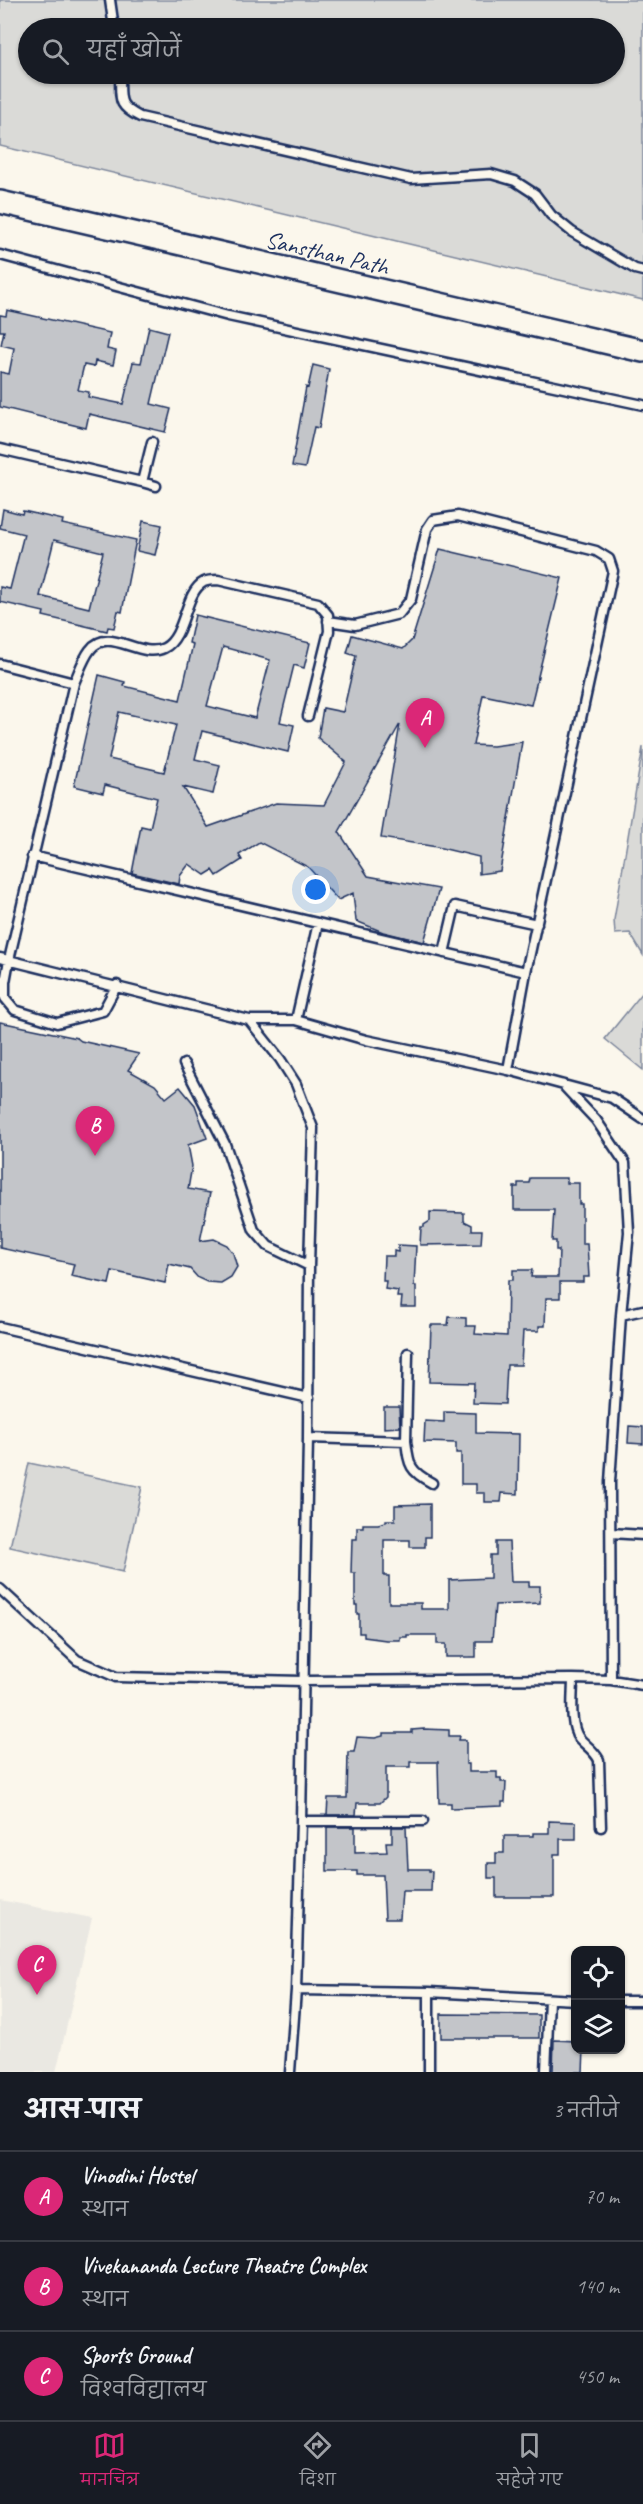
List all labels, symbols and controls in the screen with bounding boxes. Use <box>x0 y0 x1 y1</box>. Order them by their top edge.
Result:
search box <box>18 18 625 84</box>
icon: search <box>39 35 72 68</box>
text: यहाँ खोजें <box>87 36 181 64</box>
street label: Sansthan Path <box>263 224 393 282</box>
pin: A <box>406 698 444 748</box>
your location <box>301 875 330 904</box>
pin: B <box>76 1106 115 1156</box>
pin: C <box>18 1946 57 1995</box>
map controls <box>571 1946 625 2054</box>
button: locate <box>571 1946 625 2000</box>
button: layers <box>571 2000 625 2054</box>
text: आस-पास <box>24 2093 141 2126</box>
text: 3 नतीजे <box>553 2098 619 2123</box>
text: Vinodini Hostel <box>81 2162 194 2190</box>
text: A <box>38 2184 49 2209</box>
text: 70 m <box>585 2184 619 2209</box>
text: स्थान <box>81 2197 128 2222</box>
text: Vivekananda Lecture Theatre Complex <box>81 2252 366 2280</box>
text: B <box>38 2274 49 2299</box>
text: 140 m <box>576 2274 619 2299</box>
text: स्थान <box>81 2287 128 2312</box>
text: Sports Ground <box>81 2342 190 2370</box>
text: C <box>39 2364 48 2389</box>
text: 450 m <box>576 2364 619 2389</box>
text: विश्वविद्यालय <box>81 2377 207 2402</box>
tab: मानचित्र <box>80 2429 139 2497</box>
tab: दिशा <box>300 2429 336 2497</box>
tab: सहेजे गए <box>496 2429 563 2497</box>

